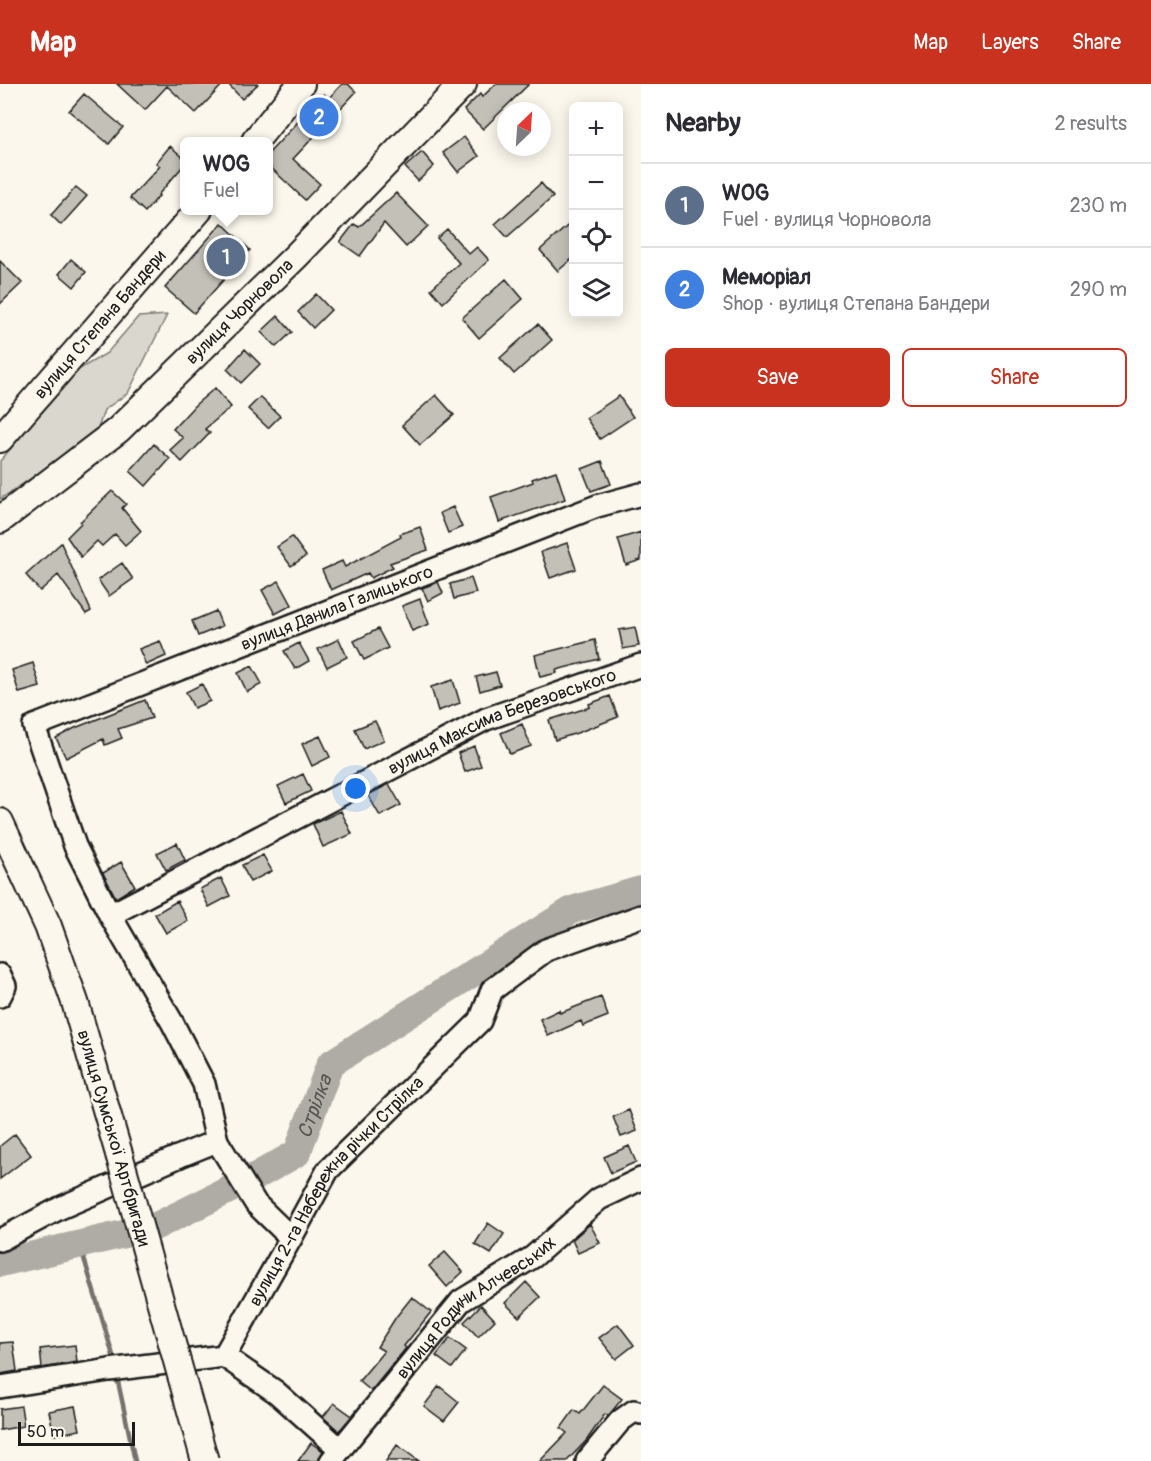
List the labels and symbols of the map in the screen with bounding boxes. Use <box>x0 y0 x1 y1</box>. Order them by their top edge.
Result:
pin: 2 <box>300 94 338 140</box>
north arrow <box>497 102 551 156</box>
pin: 1 <box>206 234 246 279</box>
street label: вулиця Степана Бандери <box>29 245 171 404</box>
street label: вулиця Чорновола <box>181 254 298 370</box>
street label: вулиця Данила Галицького <box>238 560 437 656</box>
street label: вулиця Максима Березовського <box>384 663 620 780</box>
your location <box>341 774 370 803</box>
street label: вулиця Сумської Артбригади <box>72 1027 155 1249</box>
water label: Стрілка <box>292 1070 338 1142</box>
street label: вулиця 2-га Набережна річки Стрілка <box>244 1071 429 1310</box>
street label: вулиця Родини Алчевських <box>391 1231 561 1384</box>
scale bar <box>18 1419 135 1446</box>

